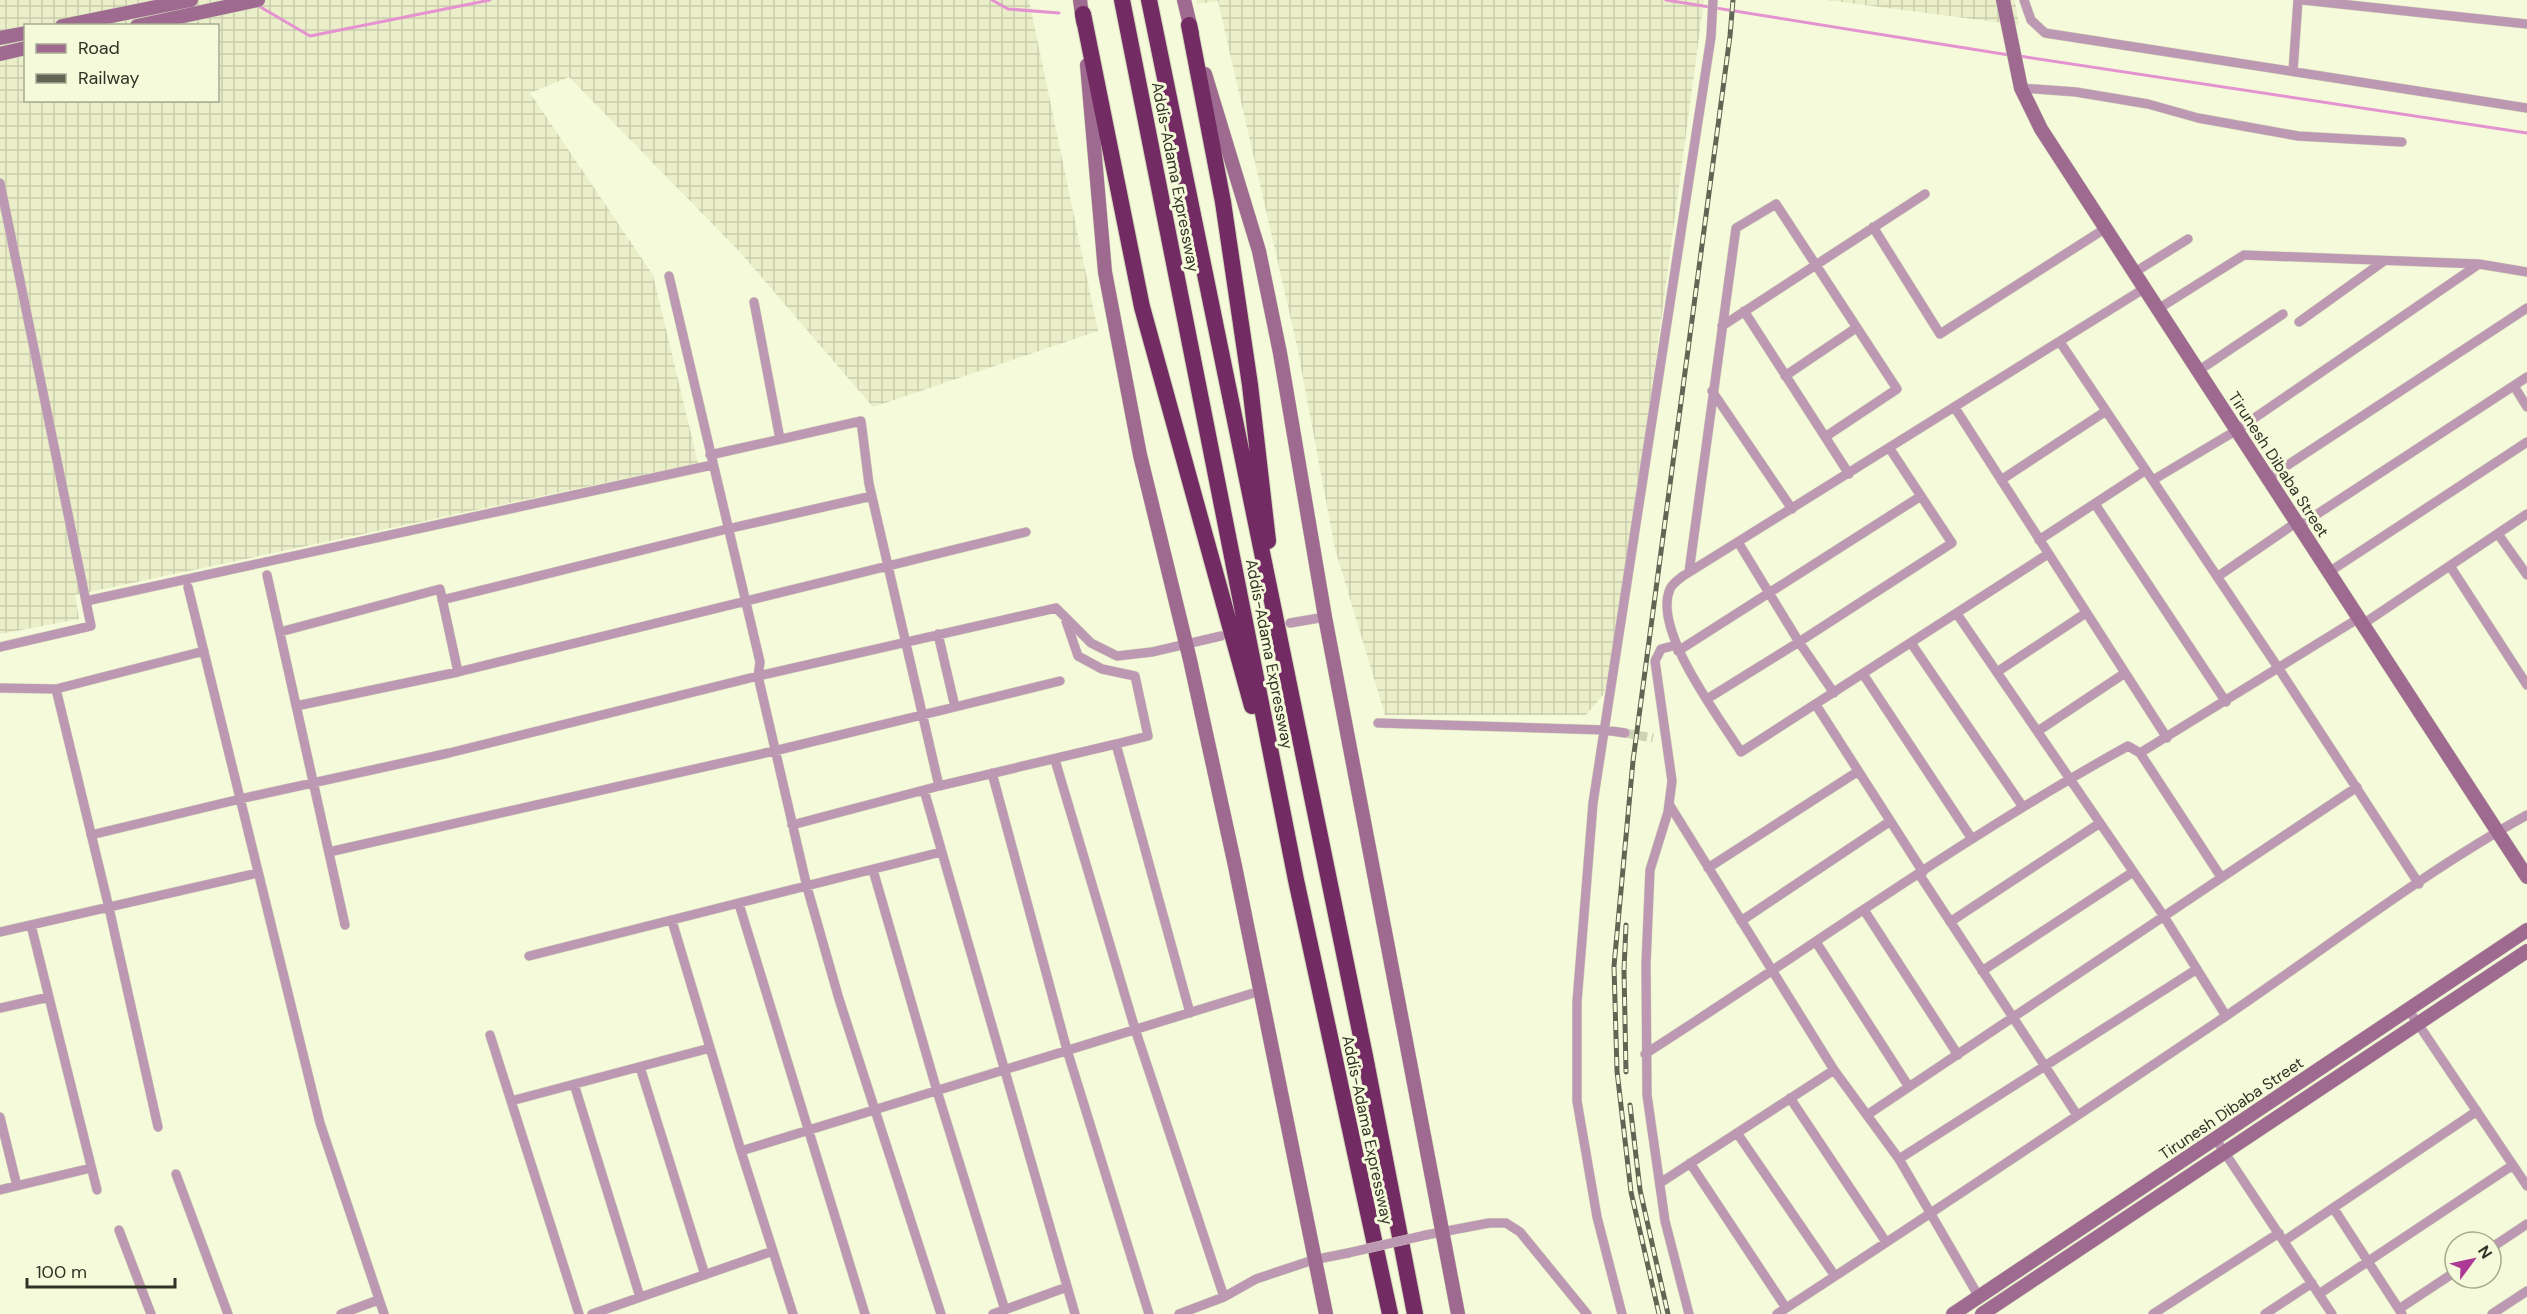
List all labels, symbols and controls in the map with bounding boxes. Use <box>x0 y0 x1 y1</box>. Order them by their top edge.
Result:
legend <box>24 24 219 102</box>
text: Road <box>78 36 120 60</box>
text: Railway <box>78 66 140 90</box>
street label: Addis-Adama Expressway <box>1147 80 1204 274</box>
street label: Tirunesh Dibaba Street <box>2224 387 2334 541</box>
street label: Addis-Adama Expressway <box>1241 557 1298 751</box>
street label: Addis-Adama Expressway <box>1337 1033 1398 1227</box>
street label: Tirunesh Dibaba Street <box>2155 1052 2307 1165</box>
north arrow <box>2443 1230 2503 1290</box>
text: N <box>2473 1241 2497 1263</box>
scale bar <box>27 1251 176 1289</box>
text: 100 m <box>36 1260 87 1284</box>

